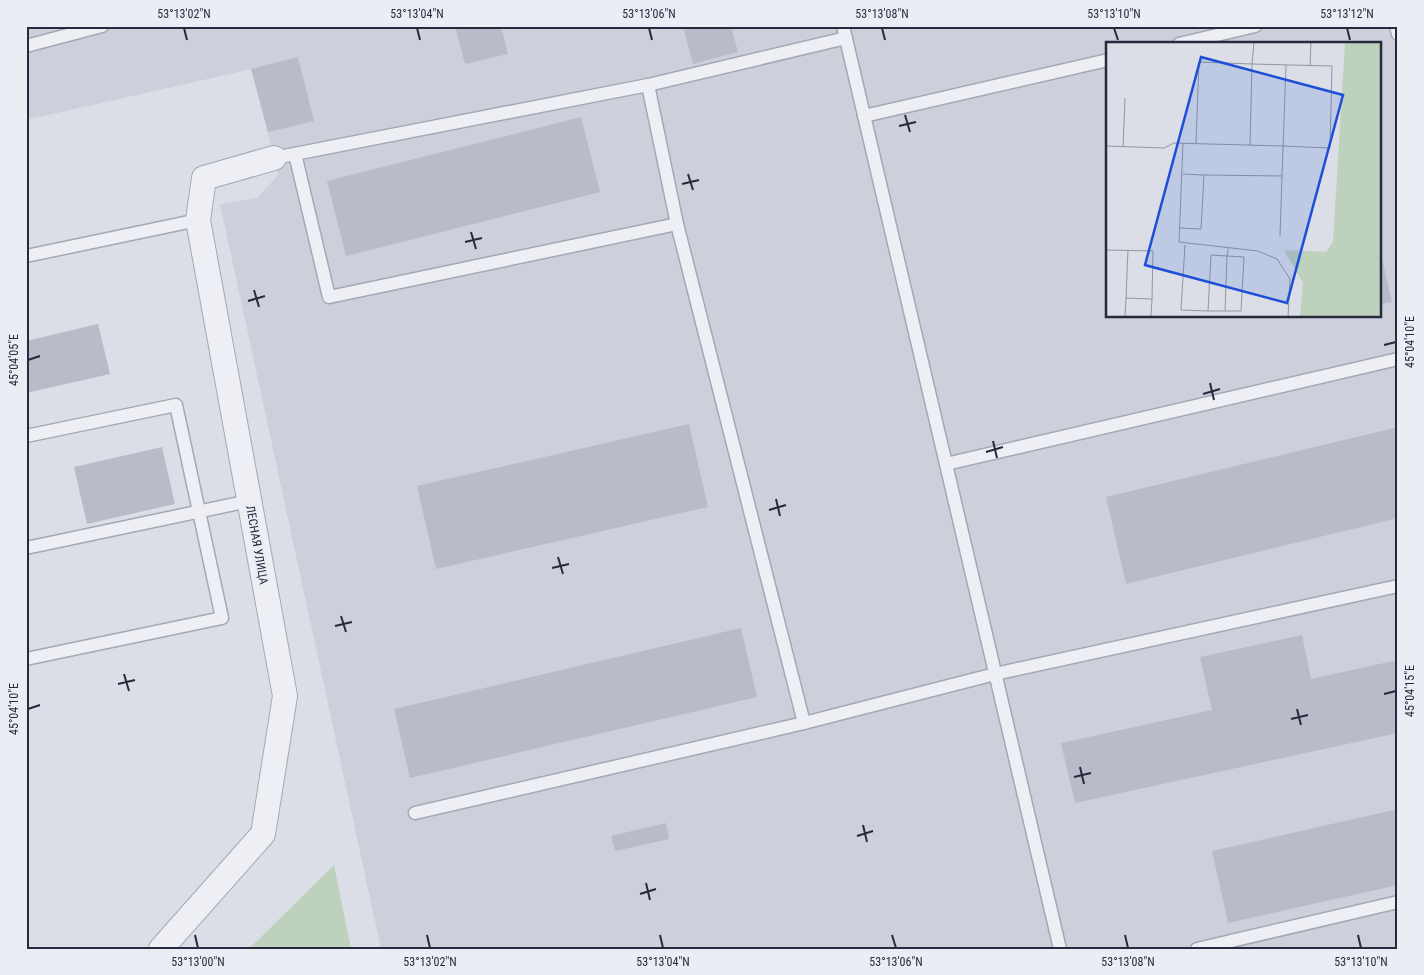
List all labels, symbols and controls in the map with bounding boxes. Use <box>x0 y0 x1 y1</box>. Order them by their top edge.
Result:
text: 53°13'02"N <box>157 7 211 21</box>
text: 53°13'04"N <box>390 7 444 21</box>
text: 53°13'06"N <box>622 7 676 21</box>
text: 53°13'08"N <box>855 7 909 21</box>
text: 53°13'10"N <box>1087 7 1141 21</box>
text: 53°13'12"N <box>1320 7 1374 21</box>
inset map <box>1106 42 1382 318</box>
text: 45°04'10"E <box>1403 316 1417 368</box>
text: 45°04'05"E <box>7 334 21 386</box>
street label: ЛЕСНАЯ УЛИЦА <box>243 504 271 586</box>
text: 45°04'15"E <box>1403 665 1417 717</box>
text: 45°04'10"E <box>7 683 21 735</box>
text: 53°13'00"N <box>171 955 225 969</box>
text: 53°13'02"N <box>403 955 457 969</box>
text: 53°13'04"N <box>636 955 690 969</box>
text: 53°13'06"N <box>869 955 923 969</box>
text: 53°13'08"N <box>1101 955 1155 969</box>
text: 53°13'10"N <box>1334 955 1388 969</box>

